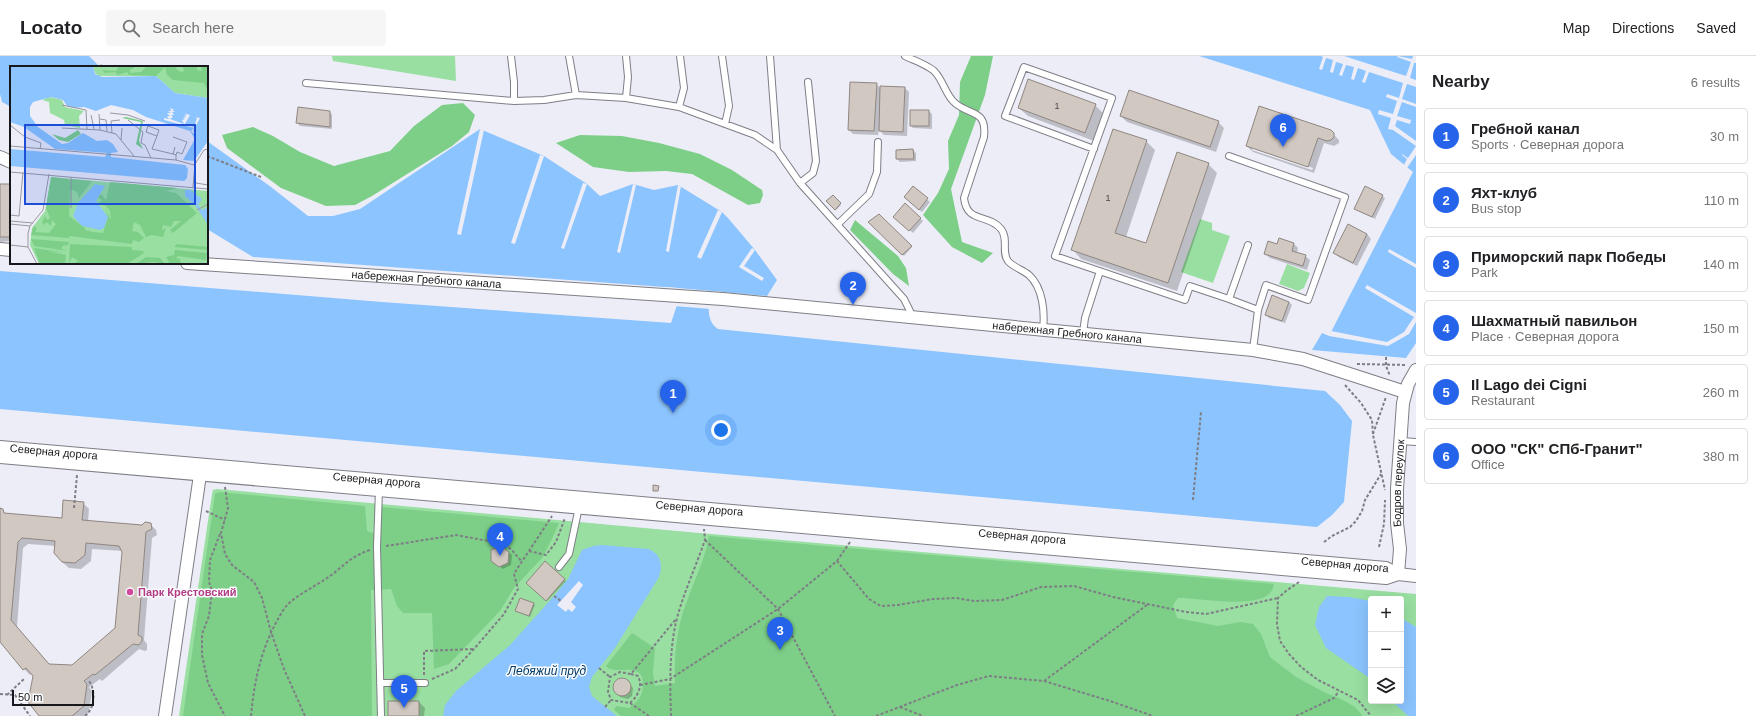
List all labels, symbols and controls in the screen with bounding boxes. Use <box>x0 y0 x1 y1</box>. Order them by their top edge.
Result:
search box <box>106 10 386 46</box>
text: Locato <box>20 17 82 38</box>
icon: search <box>120 17 142 39</box>
text: Search here <box>152 19 234 36</box>
text: Map <box>1563 20 1590 36</box>
text: Directions <box>1612 20 1674 36</box>
text: Saved <box>1696 20 1736 36</box>
inset map <box>10 66 208 264</box>
text: Nearby <box>1432 72 1490 91</box>
text: 6 results <box>1691 75 1740 90</box>
house number: 1 <box>1054 101 1060 111</box>
pin: 6 <box>1270 114 1296 147</box>
text: Гребной канал <box>1471 120 1580 137</box>
text: 1 <box>1442 129 1450 144</box>
text: 30 m <box>1710 129 1739 144</box>
text: Sports · Северная дорога <box>1471 137 1624 152</box>
text: Яхт-клуб <box>1471 184 1537 201</box>
house number: 1 <box>1105 193 1111 203</box>
text: 2 <box>1442 193 1450 208</box>
text: 110 m <box>1704 193 1739 208</box>
text: Bus stop <box>1471 201 1522 216</box>
text: Приморский парк Победы <box>1471 248 1666 265</box>
text: 3 <box>1442 257 1450 272</box>
text: 140 m <box>1703 257 1739 272</box>
text: Park <box>1471 265 1498 280</box>
street label: набережная Гребного канала <box>351 268 503 290</box>
pin: 2 <box>840 272 866 305</box>
text: Шахматный павильон <box>1471 312 1637 329</box>
street label: набережная Гребного канала <box>992 319 1143 345</box>
text: 4 <box>1442 321 1450 336</box>
text: 150 m <box>1703 321 1739 336</box>
text: Place · Северная дорога <box>1471 329 1619 344</box>
text: Il Lago dei Cigni <box>1471 376 1587 393</box>
pin: 1 <box>660 380 686 413</box>
text: 5 <box>1442 385 1450 400</box>
text: 260 m <box>1703 385 1739 400</box>
text: Restaurant <box>1471 393 1535 408</box>
your location <box>711 420 731 440</box>
street label: Бодров переулок <box>1391 439 1406 528</box>
text: ООО "СК" СПб-Гранит" <box>1471 440 1643 457</box>
street label: Северная дорога <box>9 442 99 462</box>
text: 6 <box>1442 449 1450 464</box>
text: 380 m <box>1703 449 1739 464</box>
text: Office <box>1471 457 1505 472</box>
street label: Северная дорога <box>332 470 422 490</box>
street label: Северная дорога <box>655 498 745 518</box>
pin: 4 <box>487 523 513 556</box>
street label: Северная дорога <box>978 526 1067 546</box>
street label: Северная дорога <box>1301 555 1390 574</box>
place label: Парк Крестовский <box>138 586 236 598</box>
marker: Парк Крестовский <box>125 587 135 597</box>
map controls <box>1368 596 1404 704</box>
button: + <box>1368 596 1404 632</box>
pin: 3 <box>767 617 793 650</box>
button: − <box>1368 632 1404 668</box>
water label: Лебяжий пруд <box>507 664 587 678</box>
button: layers <box>1368 668 1404 704</box>
pin: 5 <box>391 675 417 708</box>
scale bar <box>12 688 94 707</box>
text: 50 m <box>18 691 42 703</box>

